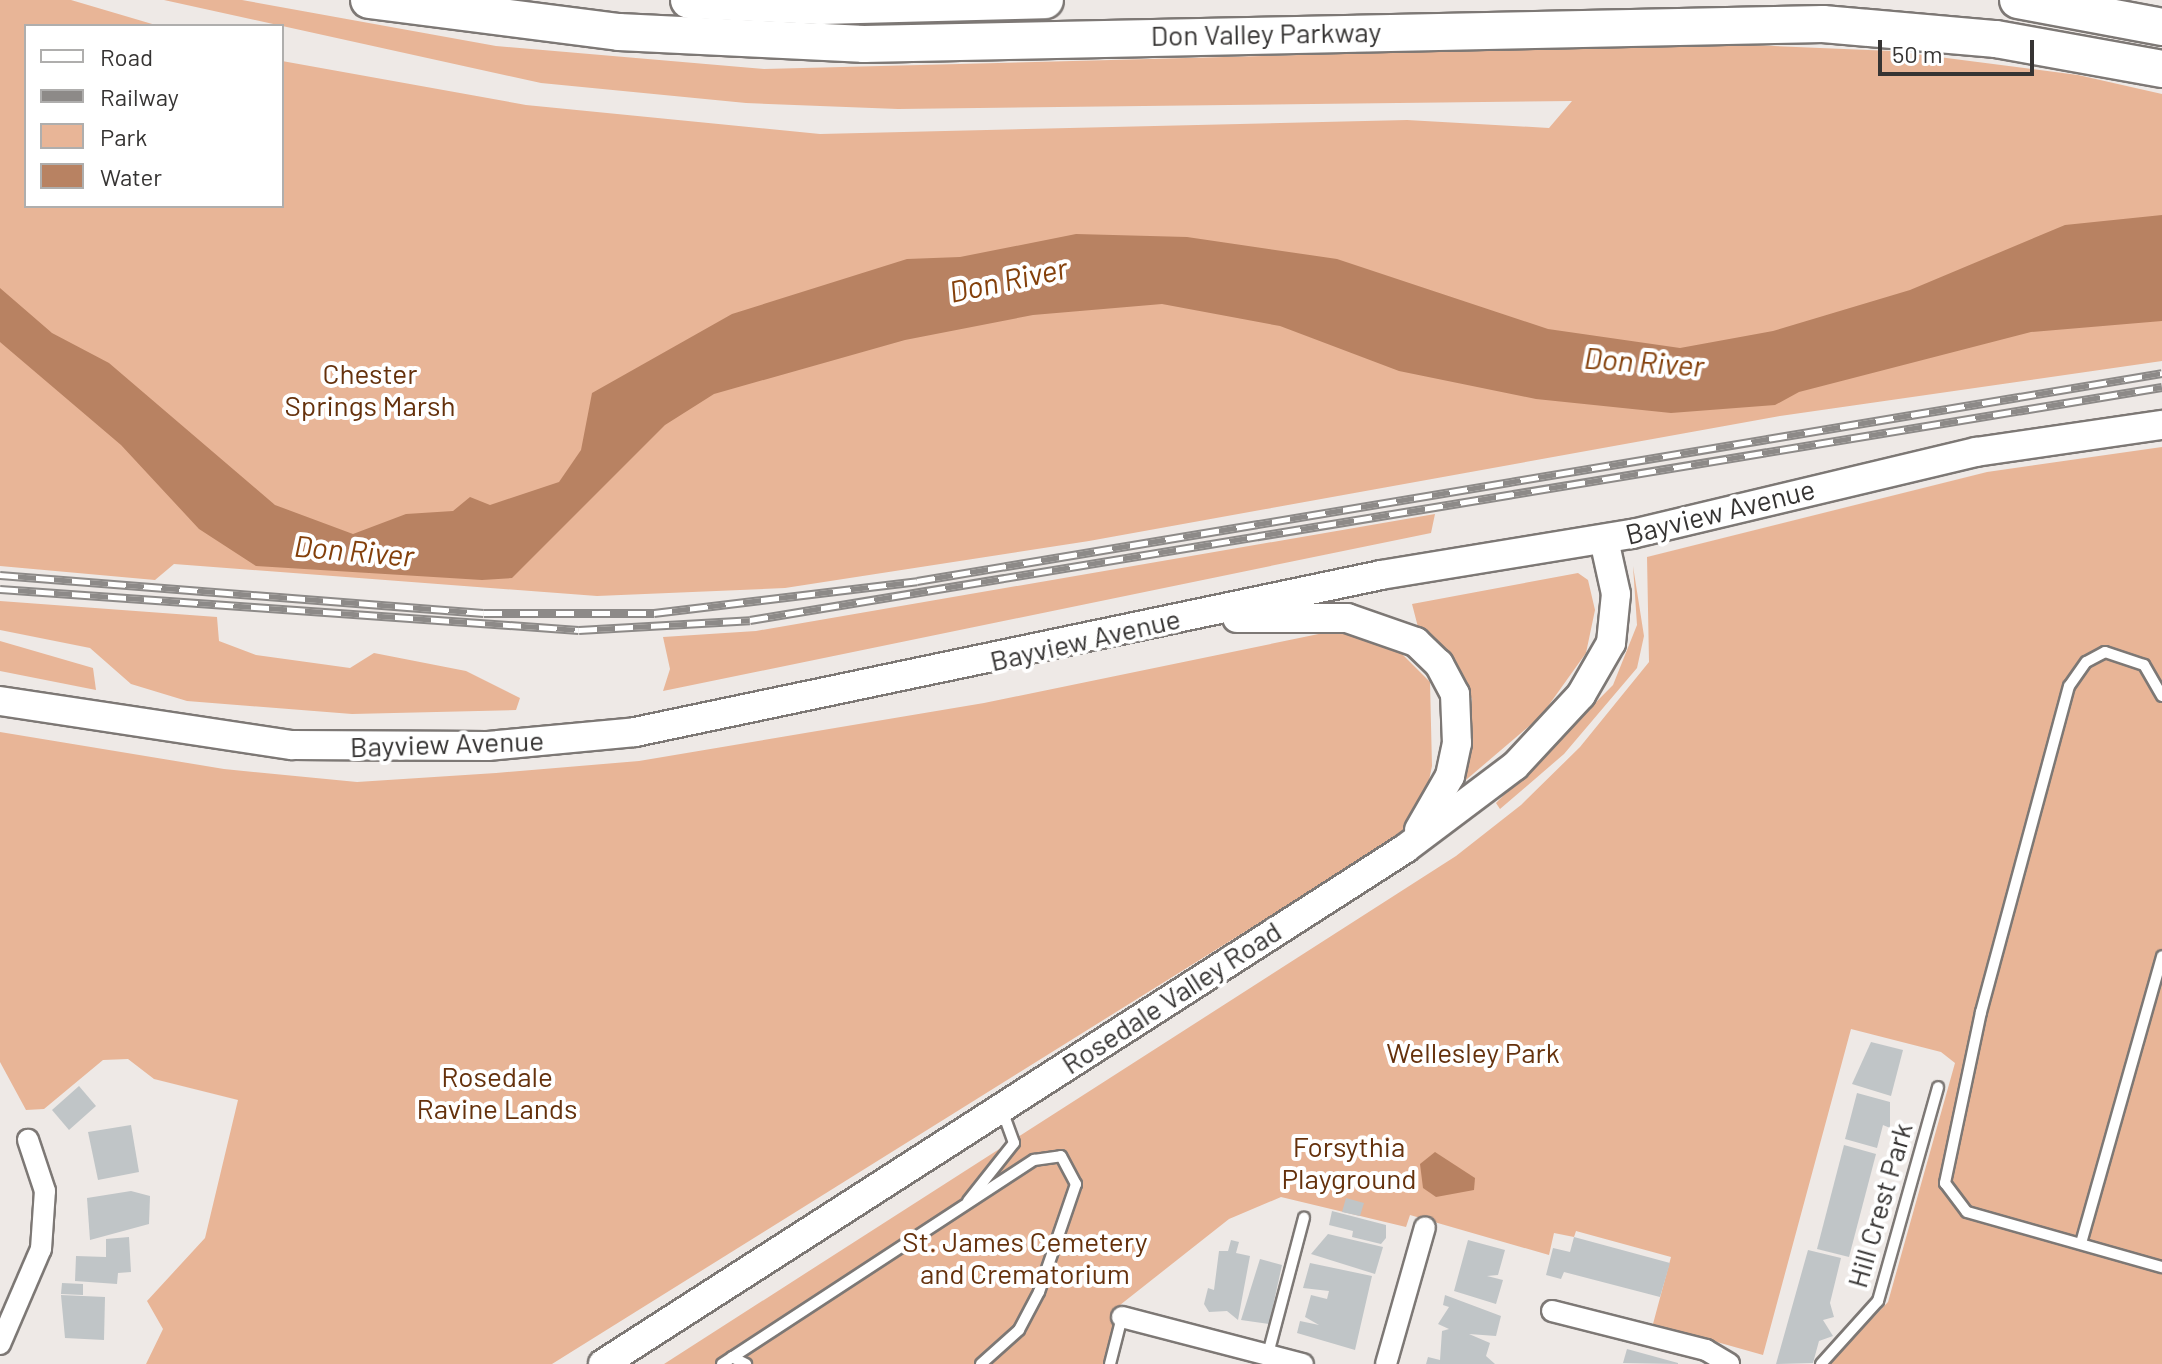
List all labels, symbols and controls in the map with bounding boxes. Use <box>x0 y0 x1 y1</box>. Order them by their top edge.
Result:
street label: Don Valley Parkway <box>1150 14 1382 52</box>
legend <box>24 24 284 208</box>
scale bar <box>1882 24 2038 74</box>
text: 50 m <box>1892 39 1943 68</box>
text: Road <box>100 42 153 71</box>
text: Railway <box>100 82 179 111</box>
text: Park <box>100 122 147 151</box>
text: Water <box>100 162 162 191</box>
water label: Don River <box>946 249 1070 309</box>
water label: Don River <box>1583 339 1705 383</box>
park label: Chester Springs Marsh <box>284 356 456 422</box>
street label: Bayview Avenue <box>1622 471 1818 551</box>
water label: Don River <box>293 527 415 573</box>
street label: Bayview Avenue <box>987 601 1183 677</box>
street label: Bayview Avenue <box>349 723 545 763</box>
street label: Rosedale Valley Road <box>1055 914 1287 1080</box>
park label: Wellesley Park <box>1386 1035 1560 1069</box>
park label: Rosedale Ravine Lands <box>417 1059 577 1125</box>
street label: Hill Crest Park <box>1839 1119 1919 1291</box>
park label: Forsythia Playground <box>1282 1129 1416 1195</box>
park label: St. James Cemetery and Crematorium <box>902 1224 1148 1290</box>

